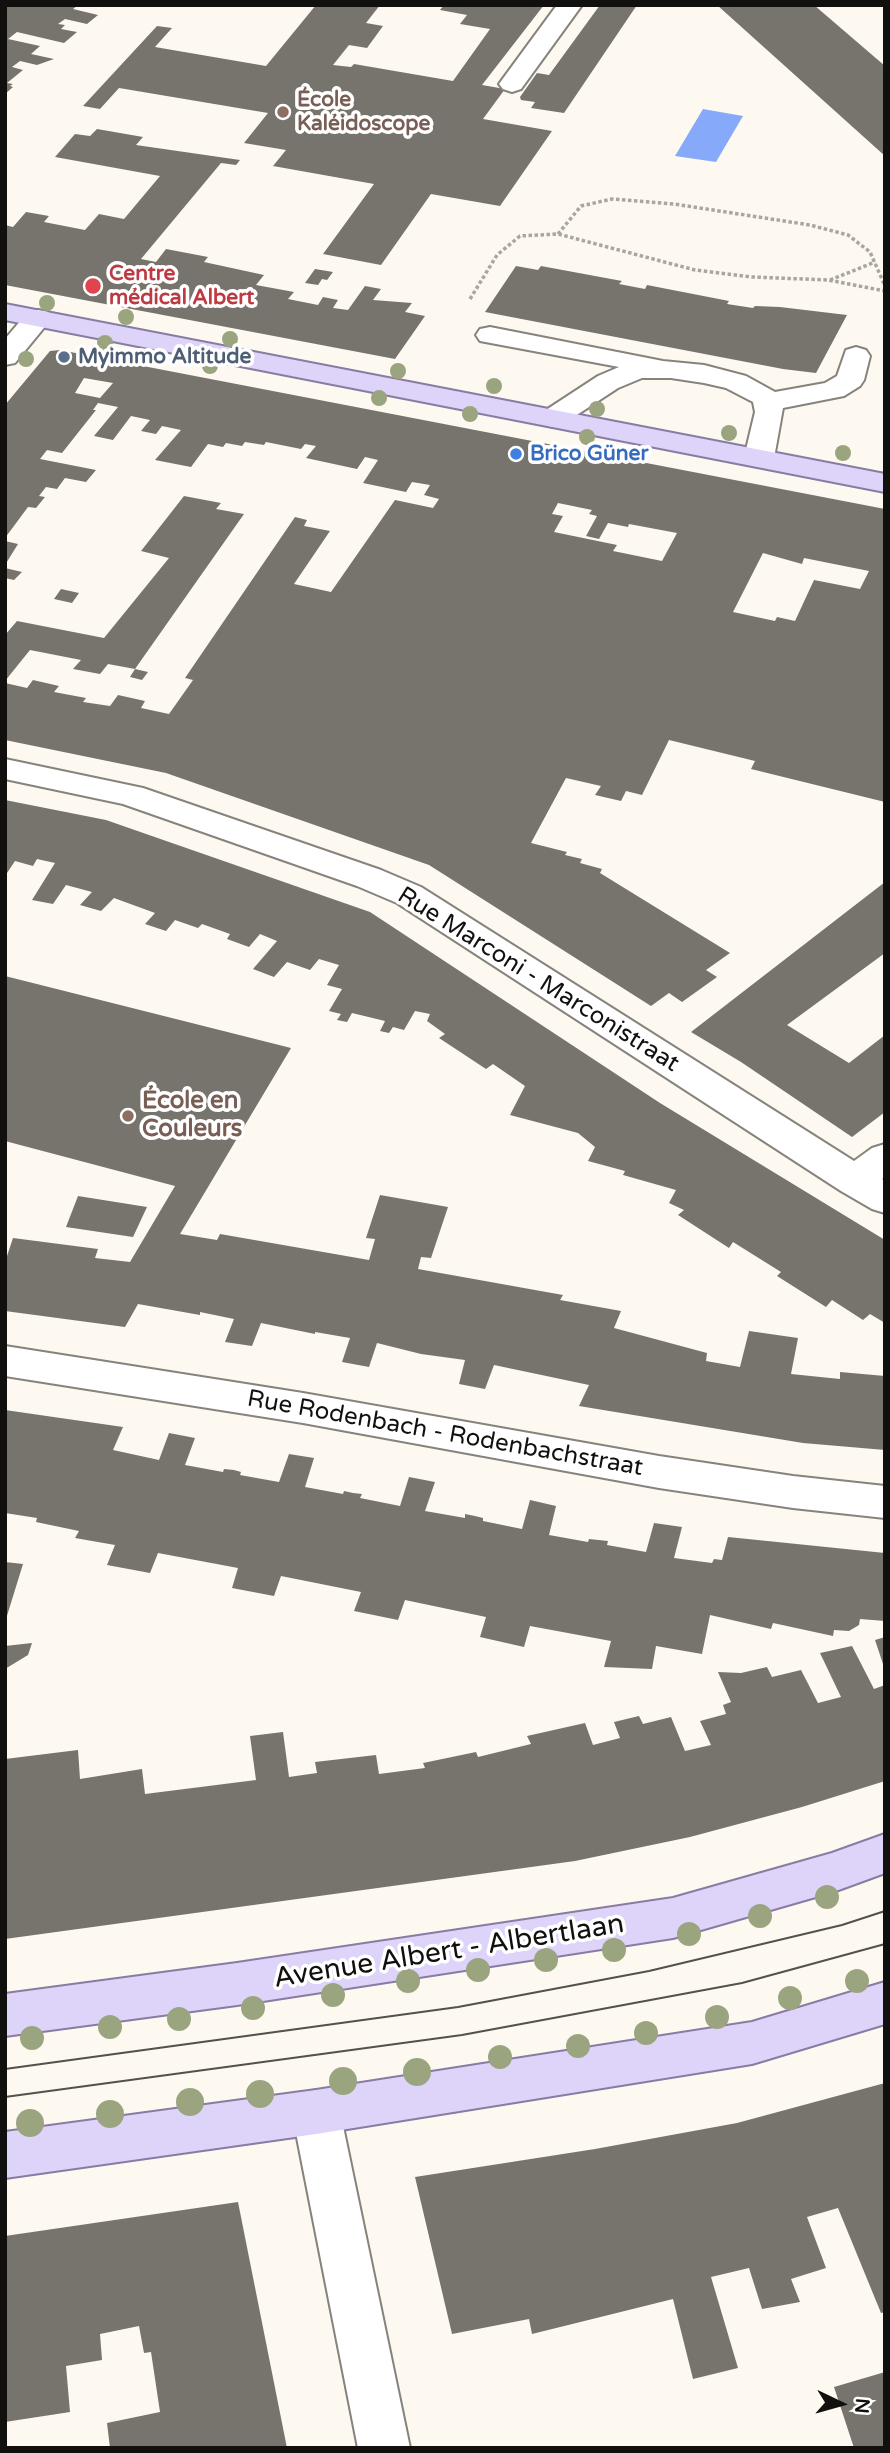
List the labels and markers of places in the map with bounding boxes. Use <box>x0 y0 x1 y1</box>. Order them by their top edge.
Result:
place label: École Kaléidoscope <box>297 87 430 137</box>
marker: École Kaléidoscope <box>275 104 291 120</box>
place label: Centre médical Albert <box>109 261 254 311</box>
marker: Centre médical Albert <box>83 276 103 296</box>
place label: Myimmo Altitude <box>78 344 251 370</box>
marker: Myimmo Altitude <box>56 349 72 365</box>
place label: Brico Güner <box>530 441 648 467</box>
marker: Brico Güner <box>508 446 524 462</box>
place label: École en Couleurs <box>142 1088 242 1144</box>
marker: École en Couleurs <box>120 1108 136 1124</box>

